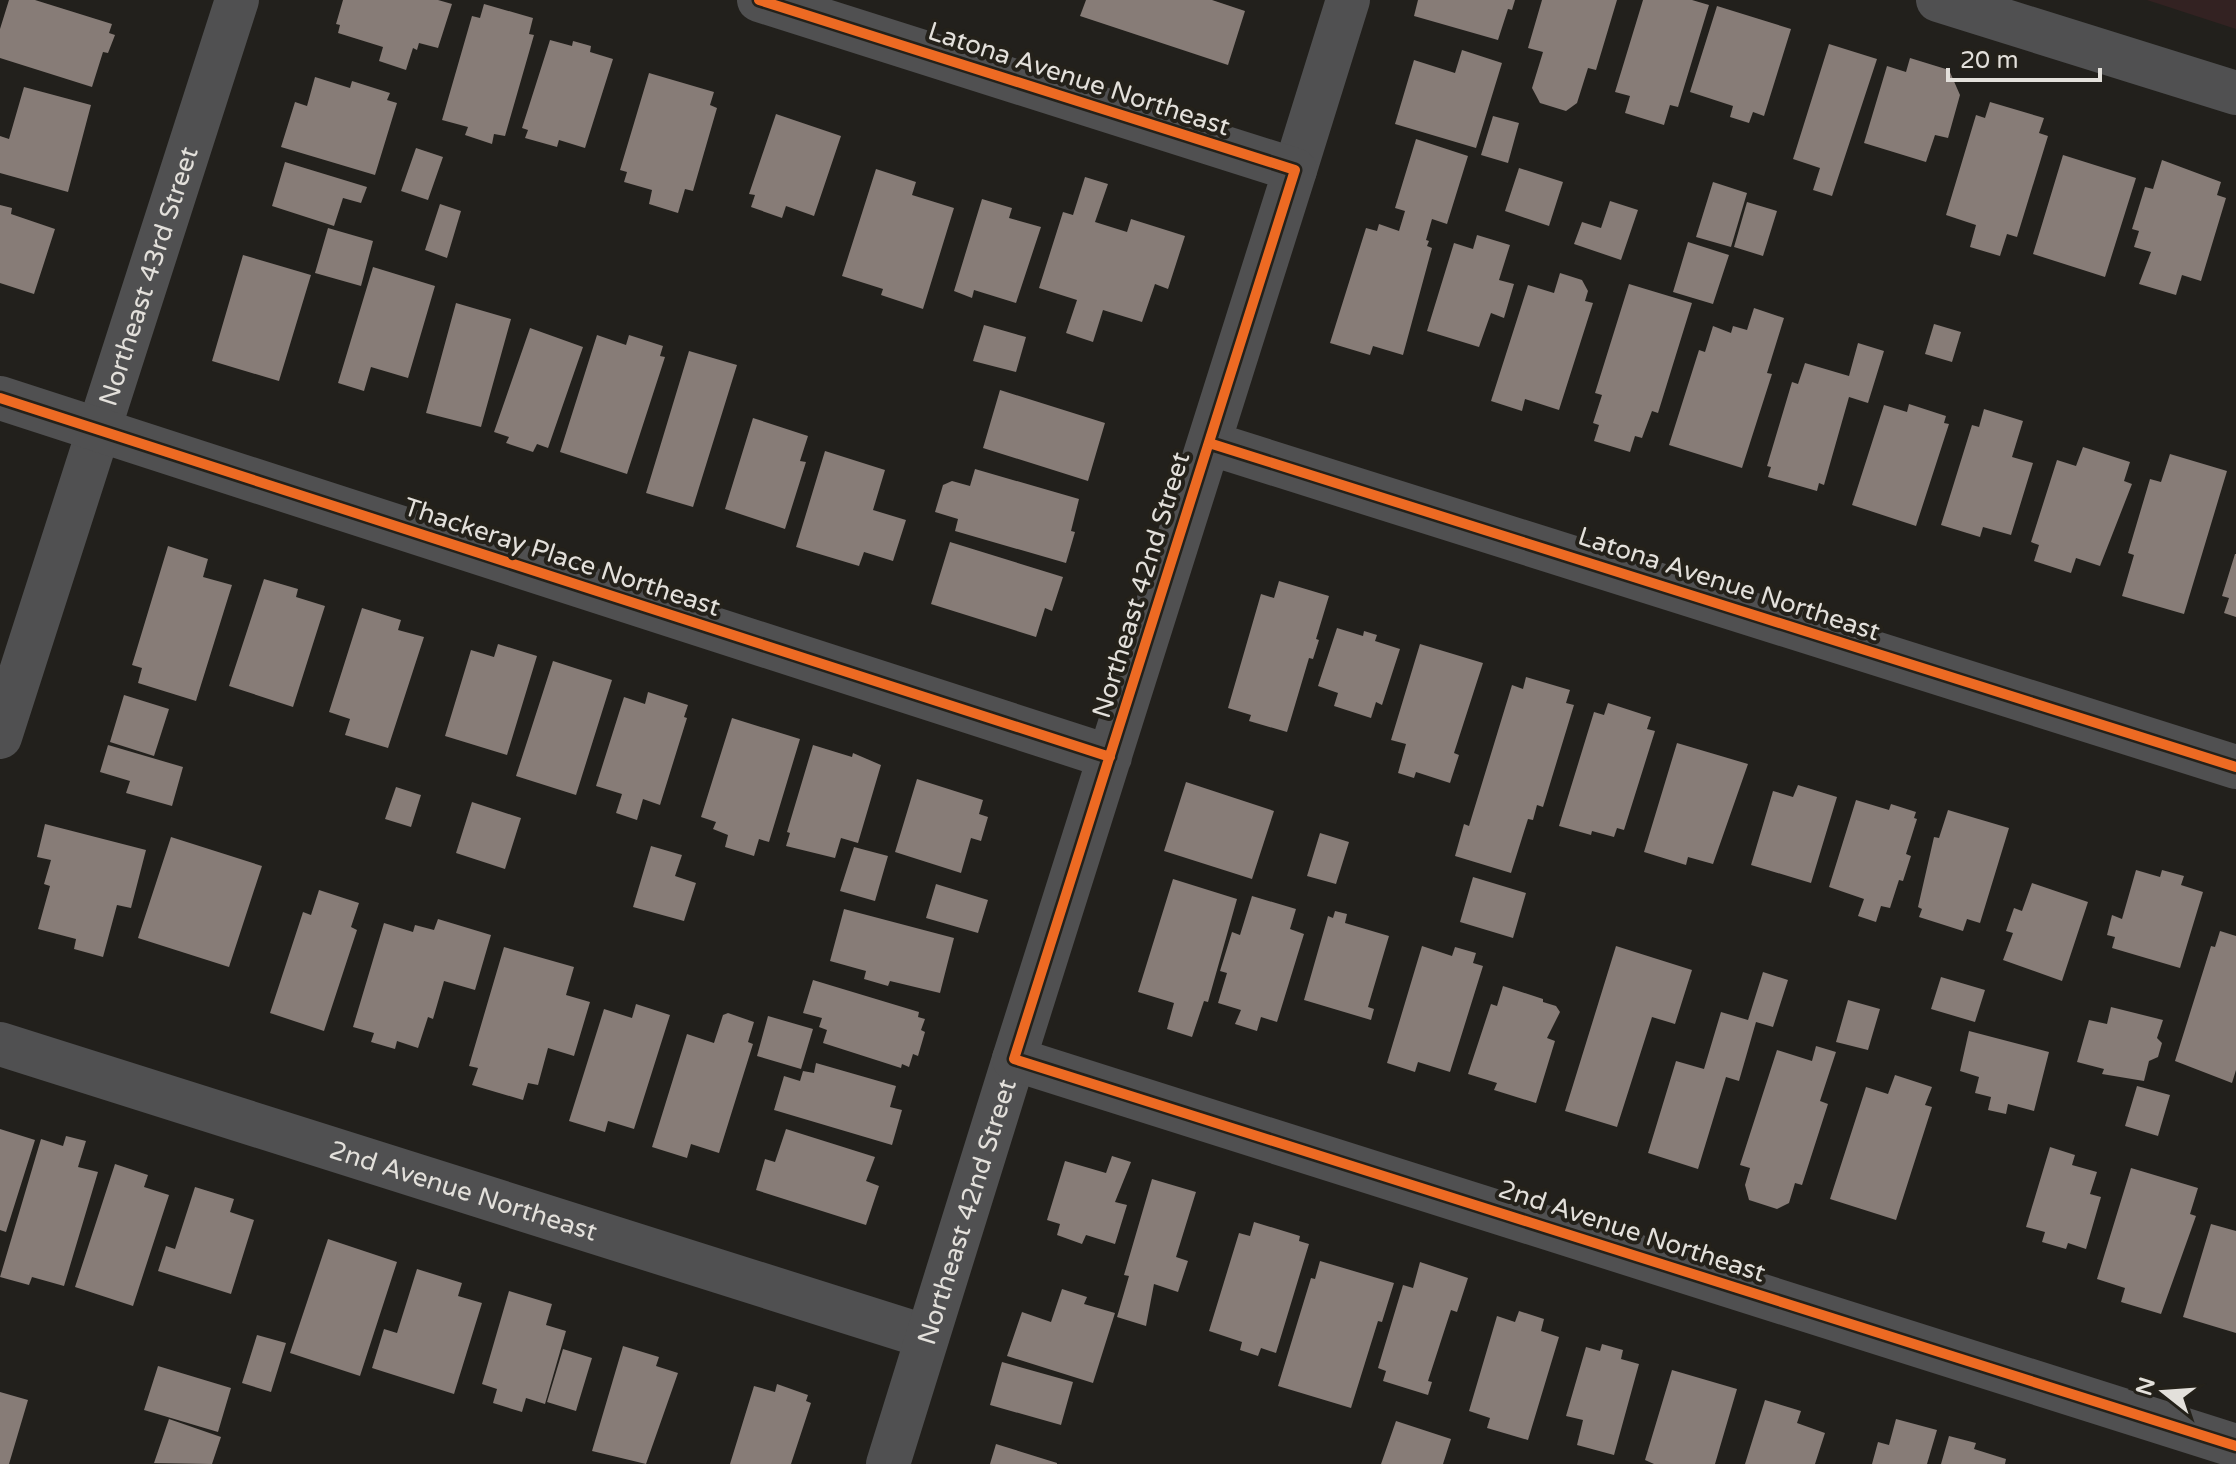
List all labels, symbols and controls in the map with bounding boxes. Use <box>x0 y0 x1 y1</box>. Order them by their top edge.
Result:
street label: Latona Avenue Northeast <box>924 16 1234 143</box>
scale bar <box>1948 32 2100 82</box>
text: 20 m <box>1960 46 2018 75</box>
street label: Northeast 43rd Street <box>92 143 204 410</box>
street label: Northeast 42nd Street <box>1086 448 1196 722</box>
street label: Thackeray Place Northeast <box>400 491 724 623</box>
street label: Latona Avenue Northeast <box>1574 521 1884 648</box>
street label: Northeast 42nd Street <box>911 1075 1022 1349</box>
street label: 2nd Avenue Northeast <box>326 1134 601 1247</box>
street label: 2nd Avenue Northeast <box>1495 1173 1769 1289</box>
north arrow <box>2124 1352 2204 1432</box>
text: N <box>2131 1374 2161 1399</box>

